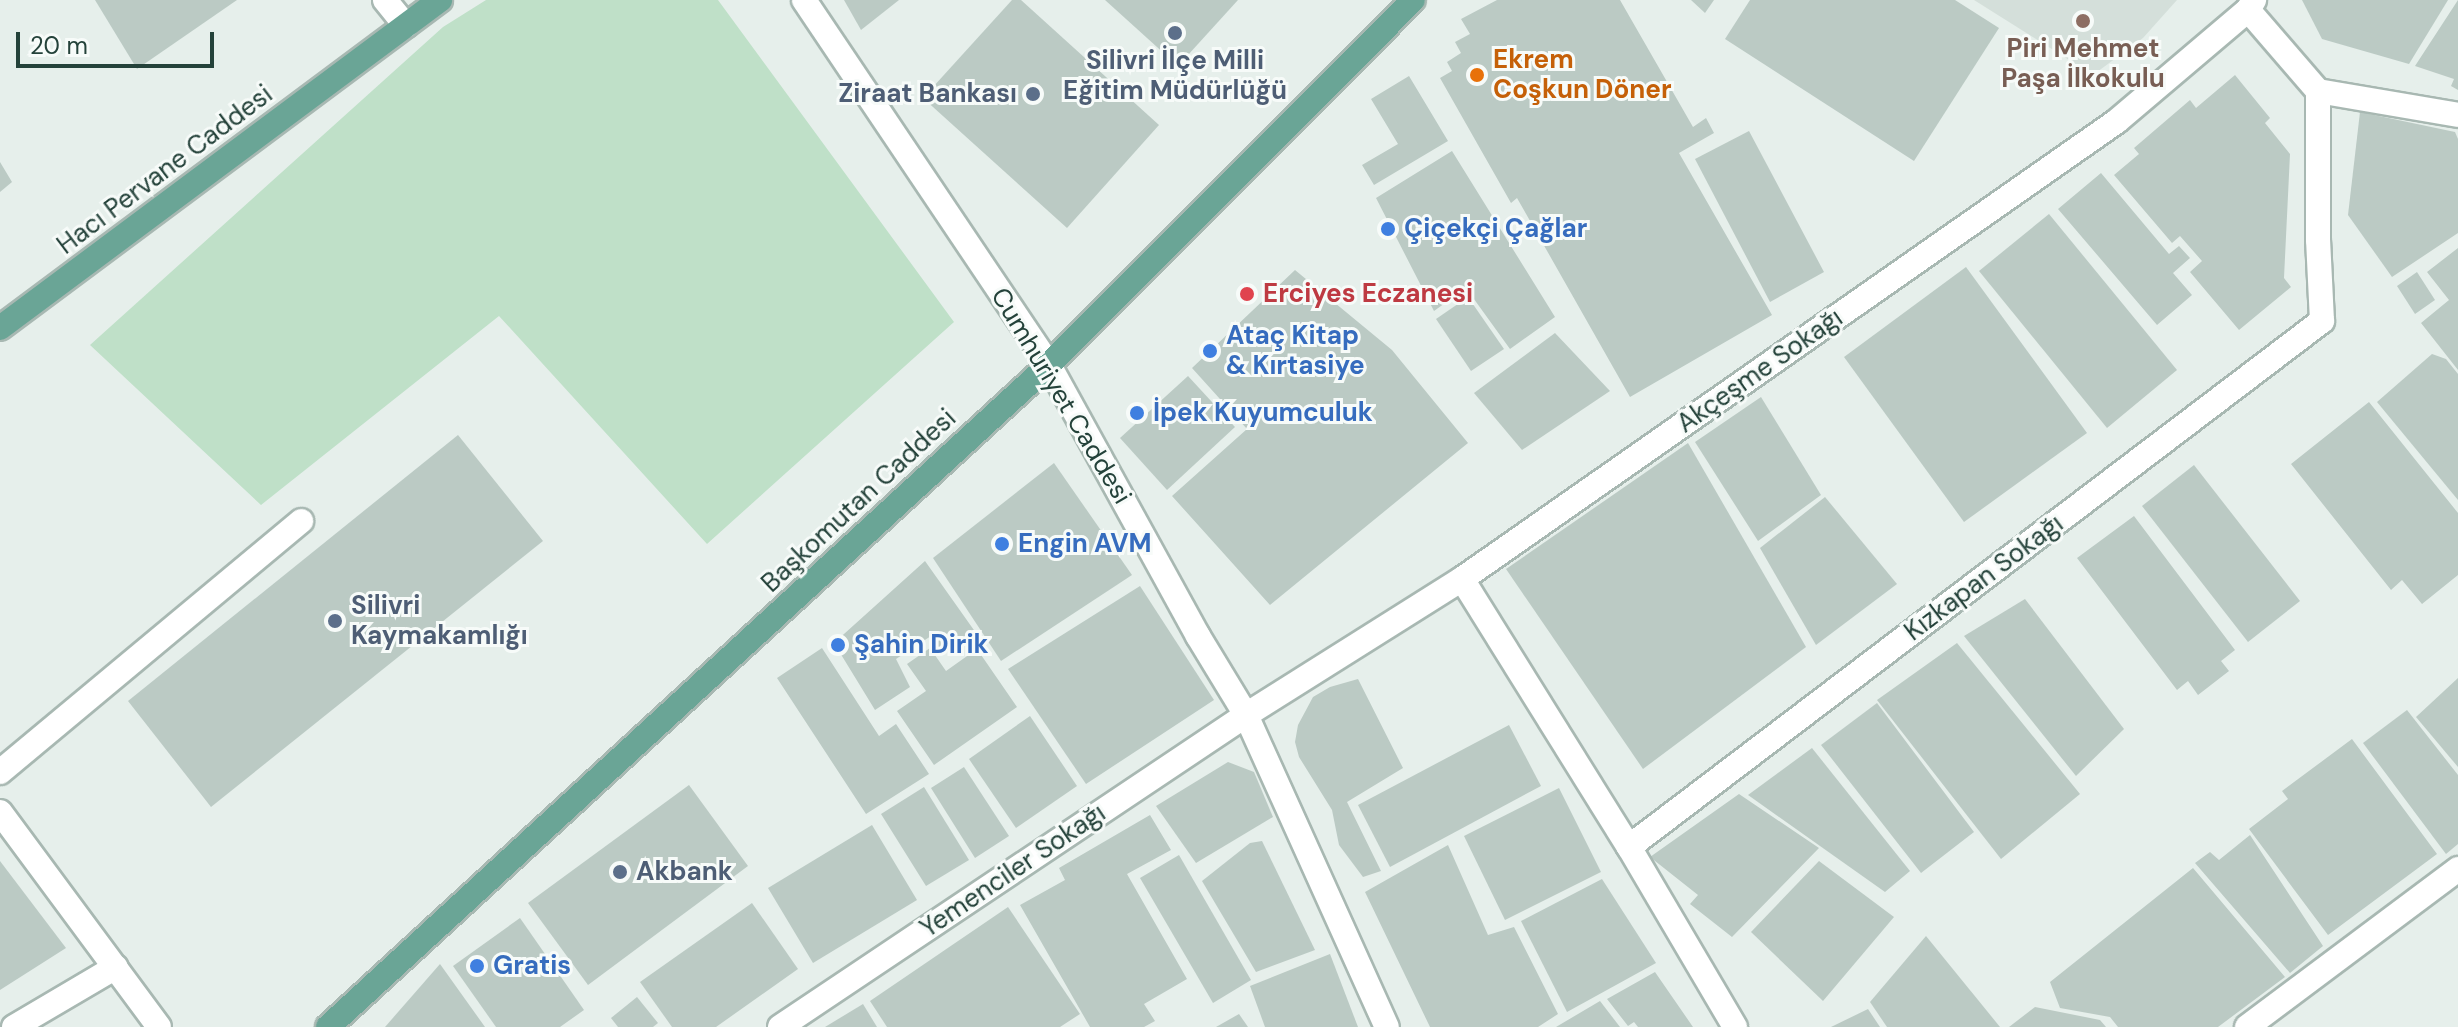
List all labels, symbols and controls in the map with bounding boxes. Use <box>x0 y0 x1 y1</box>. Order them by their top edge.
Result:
marker: Piri Mehmet Paşa İlkokulu <box>2074 12 2092 30</box>
scale bar <box>20 16 218 66</box>
marker: Silivri İlçe Milli Eğitim Müdürlüğü <box>1166 24 1184 42</box>
text: 20 m <box>30 30 88 61</box>
place label: Piri Mehmet Paşa İlkokulu <box>2001 33 2165 94</box>
place label: Ekrem Coşkun Döner <box>1493 44 1672 106</box>
place label: Silivri İlçe Milli Eğitim Müdürlüğü <box>1063 45 1287 106</box>
marker: Ekrem Coşkun Döner <box>1468 66 1486 84</box>
place label: Ziraat Bankası <box>838 78 1017 110</box>
street label: Hacı Pervane Caddesi <box>51 79 279 261</box>
marker: Ziraat Bankası <box>1024 85 1042 103</box>
place label: Çiçekçi Çağlar <box>1404 213 1587 245</box>
marker: Çiçekçi Çağlar <box>1379 220 1397 238</box>
place label: Erciyes Eczanesi <box>1263 278 1473 310</box>
street label: Cumhuriyet Caddesi <box>984 282 1138 510</box>
marker: Erciyes Eczanesi <box>1238 285 1256 303</box>
street label: Akçeşme Sokağı <box>1671 302 1849 440</box>
place label: Ataç Kitap & Kırtasiye <box>1226 320 1365 382</box>
marker: Ataç Kitap & Kırtasiye <box>1201 342 1219 360</box>
place label: İpek Kuyumculuk <box>1153 397 1373 429</box>
street label: Başkomutan Caddesi <box>755 403 963 599</box>
marker: İpek Kuyumculuk <box>1128 404 1146 422</box>
street label: Kızkapan Sokağı <box>1899 508 2069 648</box>
place label: Engin AVM <box>1018 528 1152 560</box>
marker: Engin AVM <box>993 535 1011 553</box>
place label: Silivri Kaymakamlığı <box>351 590 528 652</box>
marker: Silivri Kaymakamlığı <box>326 612 344 630</box>
place label: Şahin Dirik <box>854 629 989 661</box>
marker: Şahin Dirik <box>829 636 847 654</box>
street label: Yemenciler Sokağı <box>914 798 1112 944</box>
place label: Akbank <box>636 856 733 888</box>
marker: Akbank <box>611 863 629 881</box>
place label: Gratis <box>493 950 571 982</box>
marker: Gratis <box>468 957 486 975</box>

